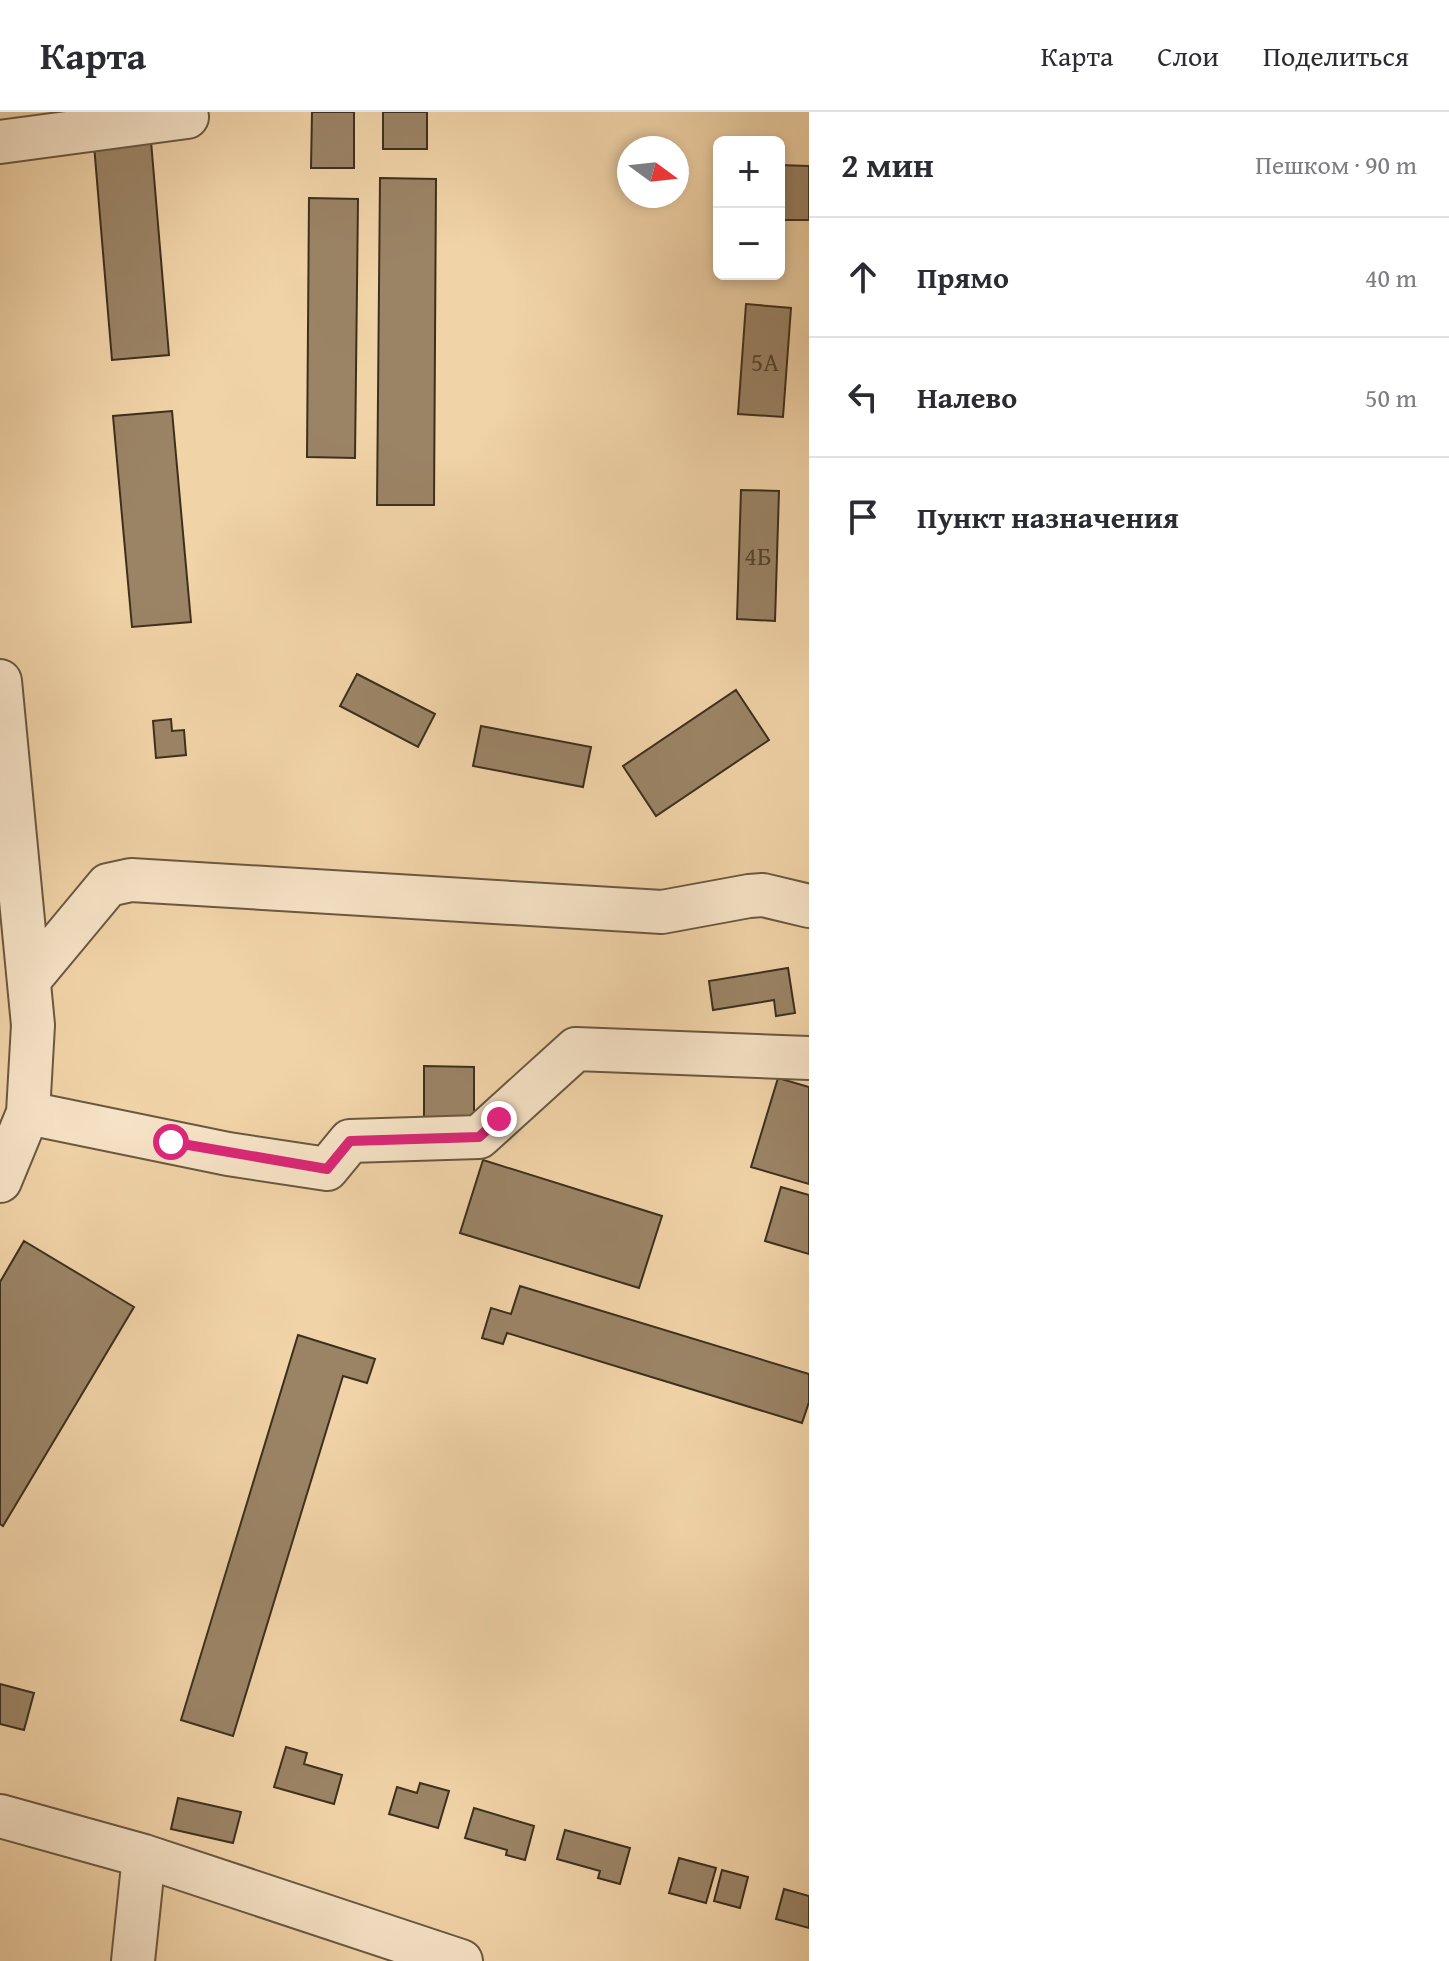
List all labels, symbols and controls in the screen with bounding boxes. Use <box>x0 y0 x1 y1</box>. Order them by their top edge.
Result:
text: Карта <box>40 27 146 83</box>
text: Карта <box>1041 35 1113 76</box>
text: Слои <box>1157 35 1219 76</box>
text: Поделиться <box>1263 35 1409 76</box>
north arrow <box>617 136 689 208</box>
map controls <box>713 136 785 280</box>
button: + <box>713 136 785 208</box>
text: 2 мин <box>841 140 934 189</box>
text: Пешком · 90 m <box>1255 145 1417 184</box>
button: − <box>713 208 785 280</box>
icon: ahead <box>841 255 885 299</box>
text: Прямо <box>917 255 1009 299</box>
text: 40 m <box>1365 258 1417 297</box>
house number: 5А <box>751 342 779 381</box>
icon: left <box>841 375 885 419</box>
text: Налево <box>917 375 1017 419</box>
text: 50 m <box>1365 378 1417 417</box>
icon: arrive <box>841 495 885 539</box>
text: Пункт назначения <box>917 495 1179 539</box>
house number: 4Б <box>744 536 772 575</box>
route end <box>481 1101 517 1137</box>
route start <box>153 1124 189 1160</box>

